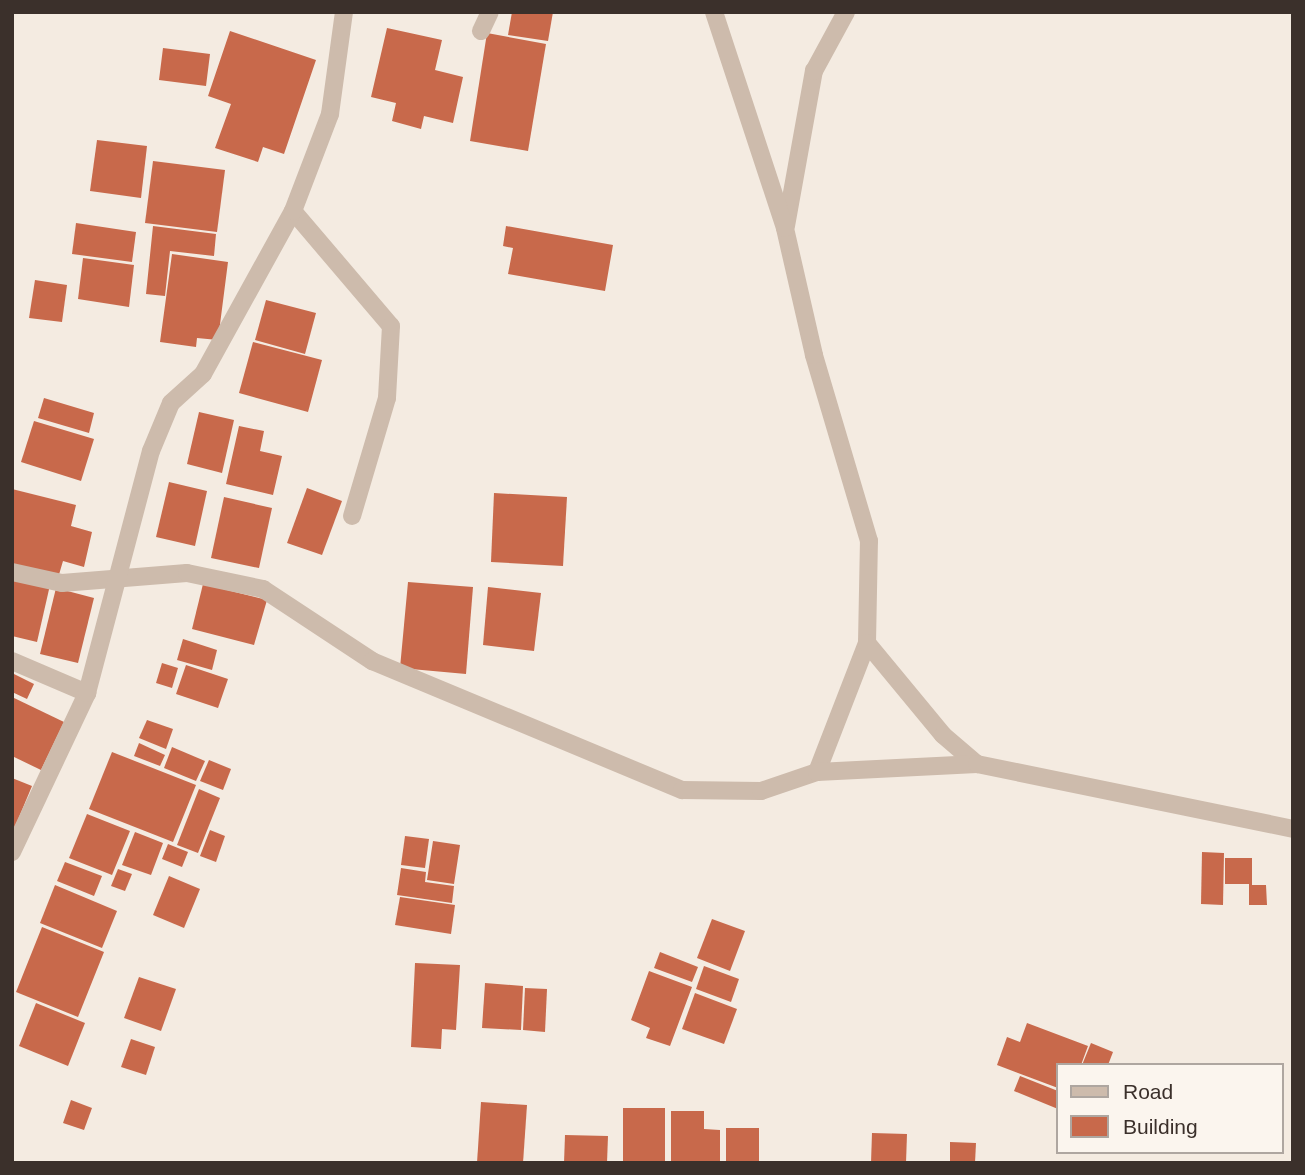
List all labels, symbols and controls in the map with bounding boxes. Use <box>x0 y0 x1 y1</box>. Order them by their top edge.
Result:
legend <box>1056 1063 1284 1154</box>
text: Road <box>1123 1080 1173 1103</box>
text: Building <box>1123 1115 1198 1138</box>

